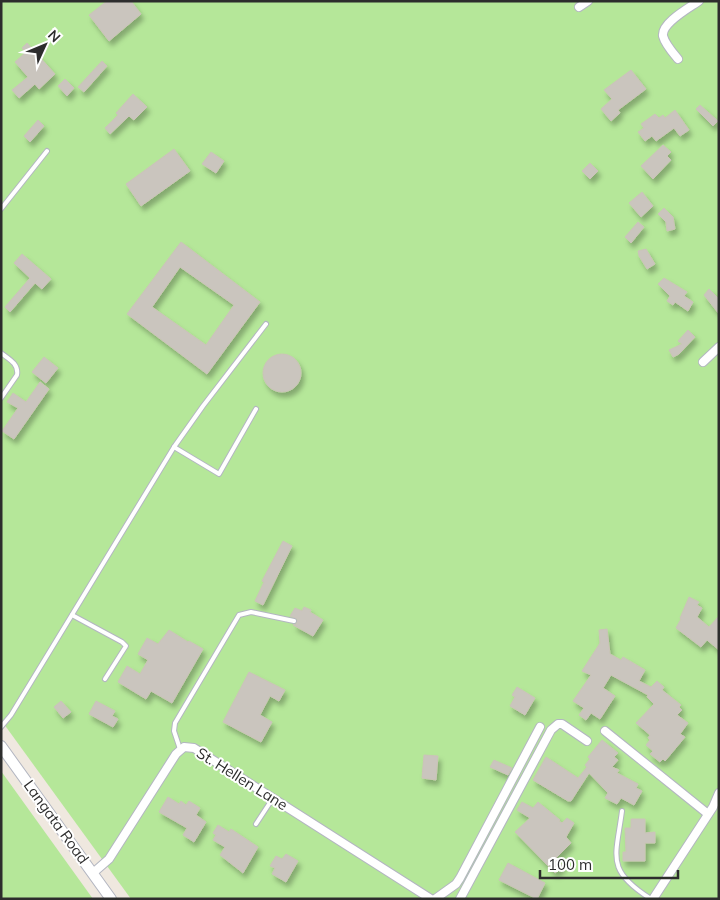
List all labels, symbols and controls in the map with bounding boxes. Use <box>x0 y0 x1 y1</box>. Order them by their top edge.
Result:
north arrow <box>20 20 70 70</box>
text: N <box>44 26 64 46</box>
street label: St. Hellen Lane <box>193 743 291 814</box>
street label: Langata Road <box>20 776 93 867</box>
scale bar <box>540 848 678 880</box>
text: 100 m <box>548 855 592 874</box>

